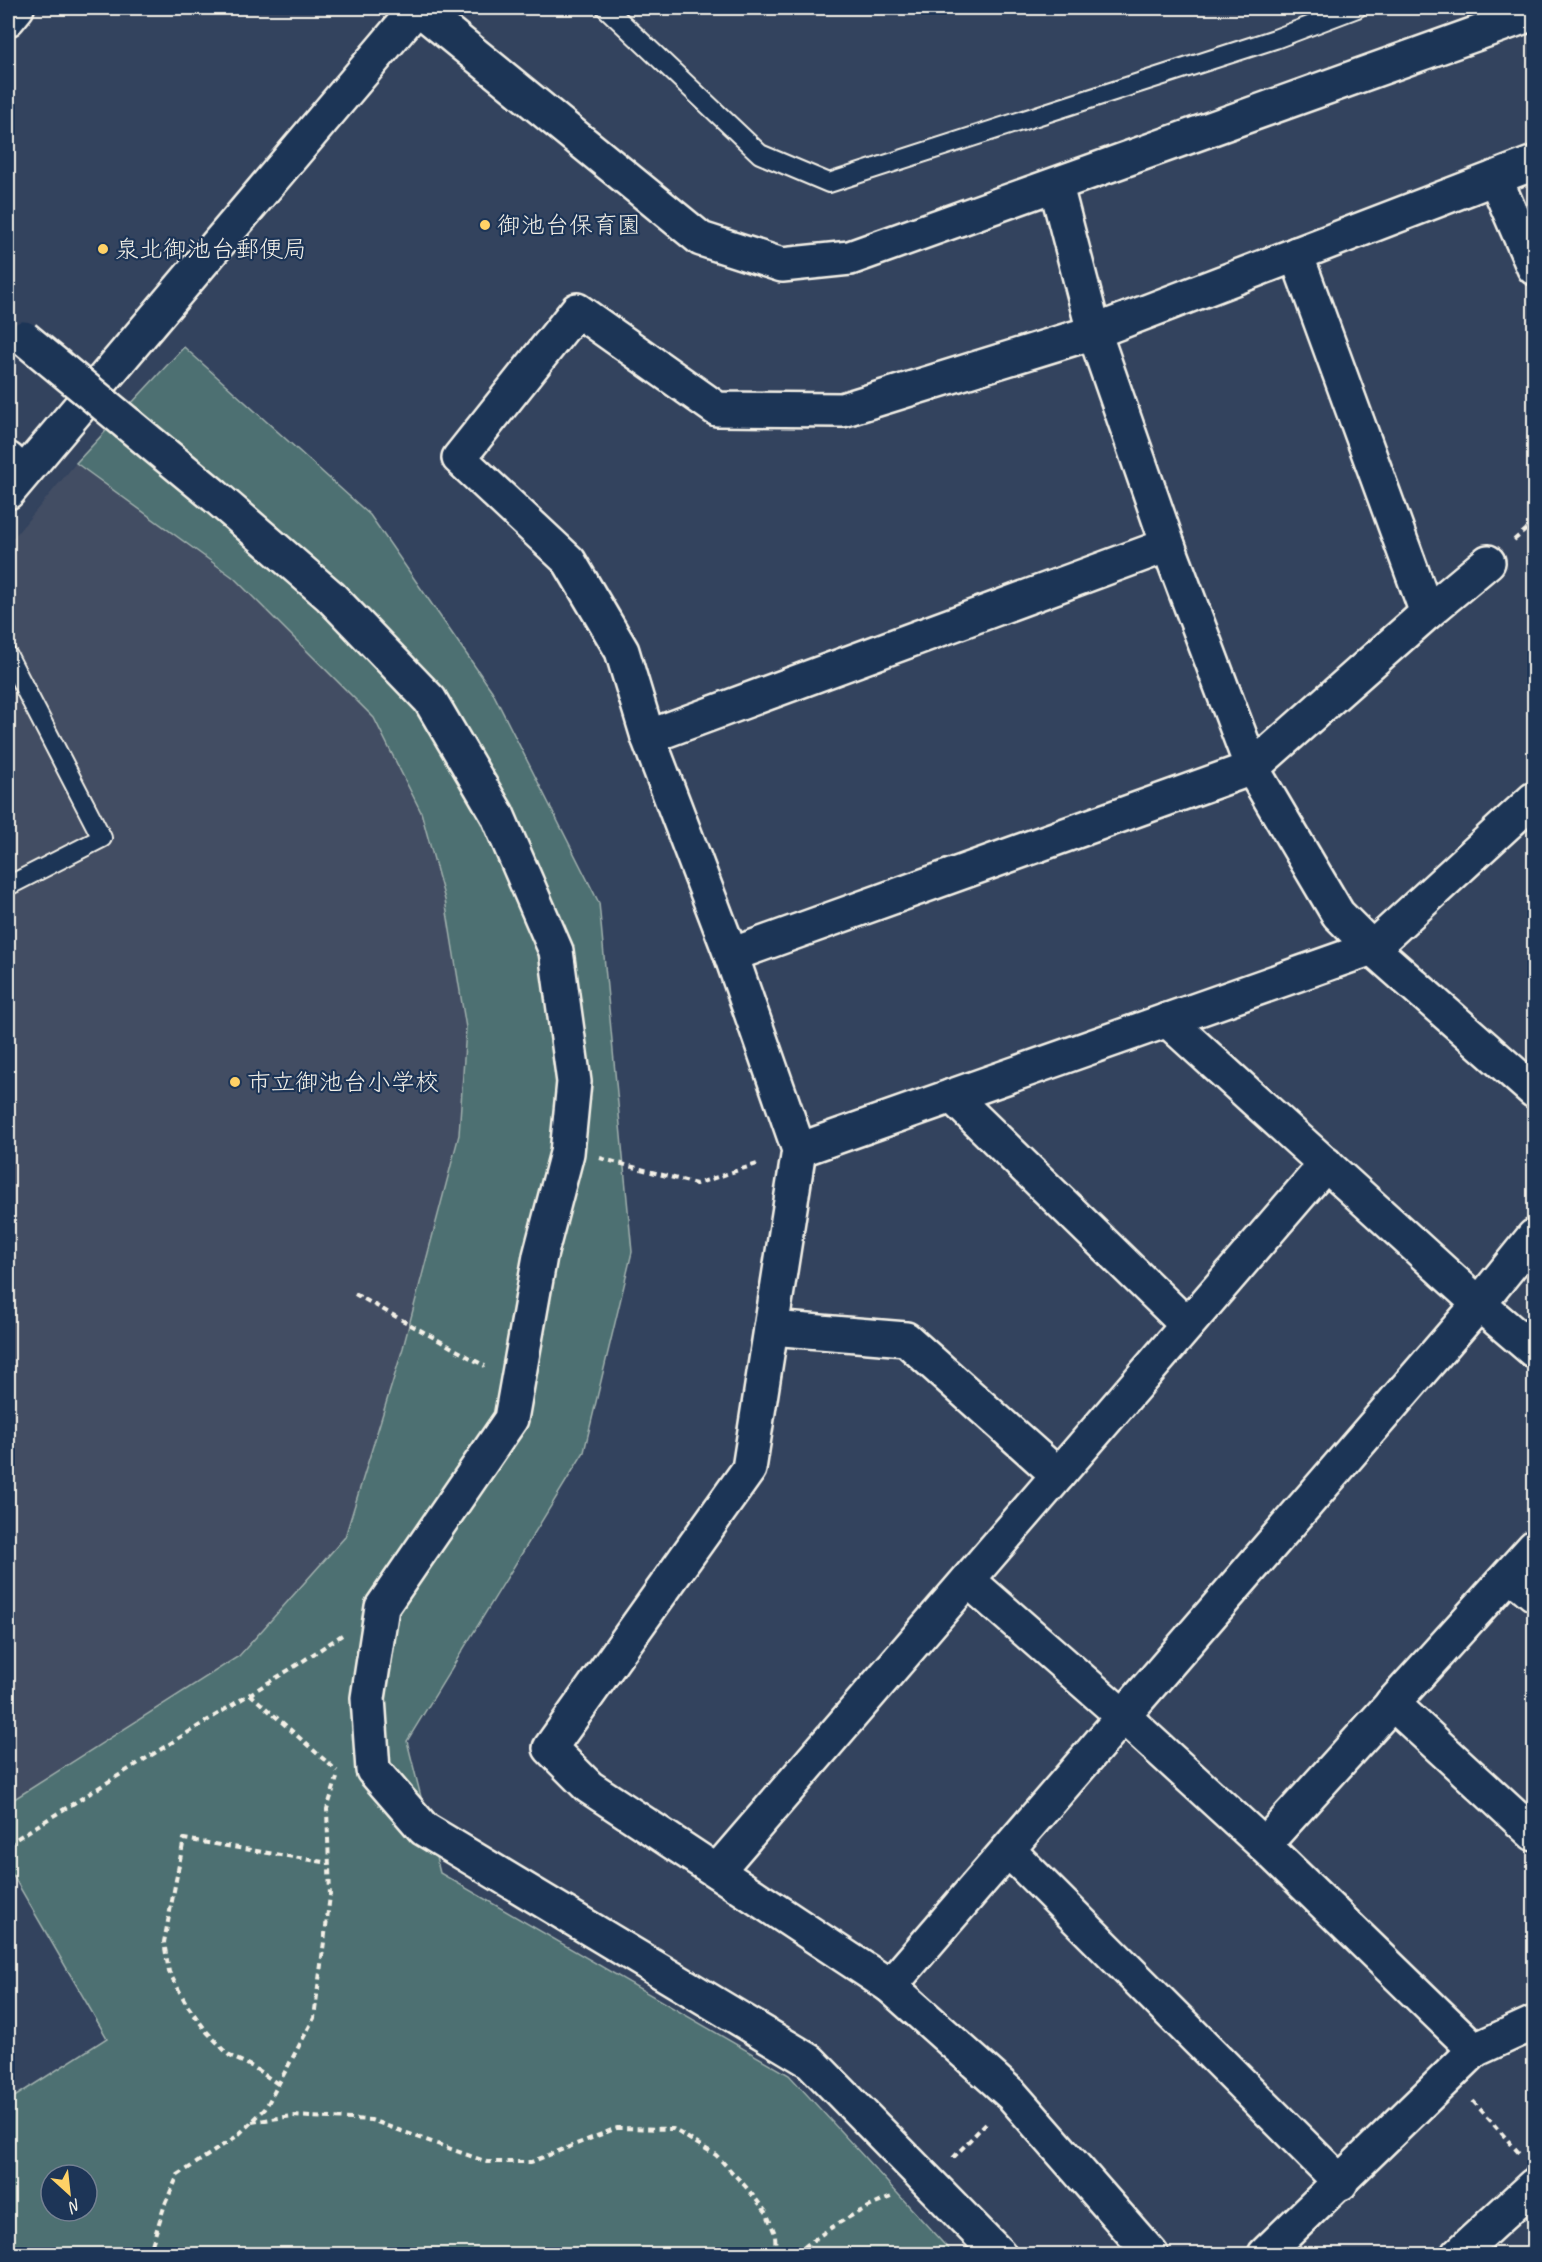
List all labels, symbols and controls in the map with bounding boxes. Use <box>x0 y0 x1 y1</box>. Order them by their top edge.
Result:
place label: 御池台保育園 <box>497 210 641 240</box>
marker: 御池台保育園 <box>478 218 492 232</box>
place label: 泉北御池台郵便局 <box>115 234 307 264</box>
marker: 泉北御池台郵便局 <box>96 242 110 256</box>
place label: 市立御池台小学校 <box>247 1067 439 1097</box>
marker: 市立御池台小学校 <box>228 1075 242 1089</box>
north arrow <box>39 2163 99 2223</box>
text: N <box>64 2194 84 2218</box>

